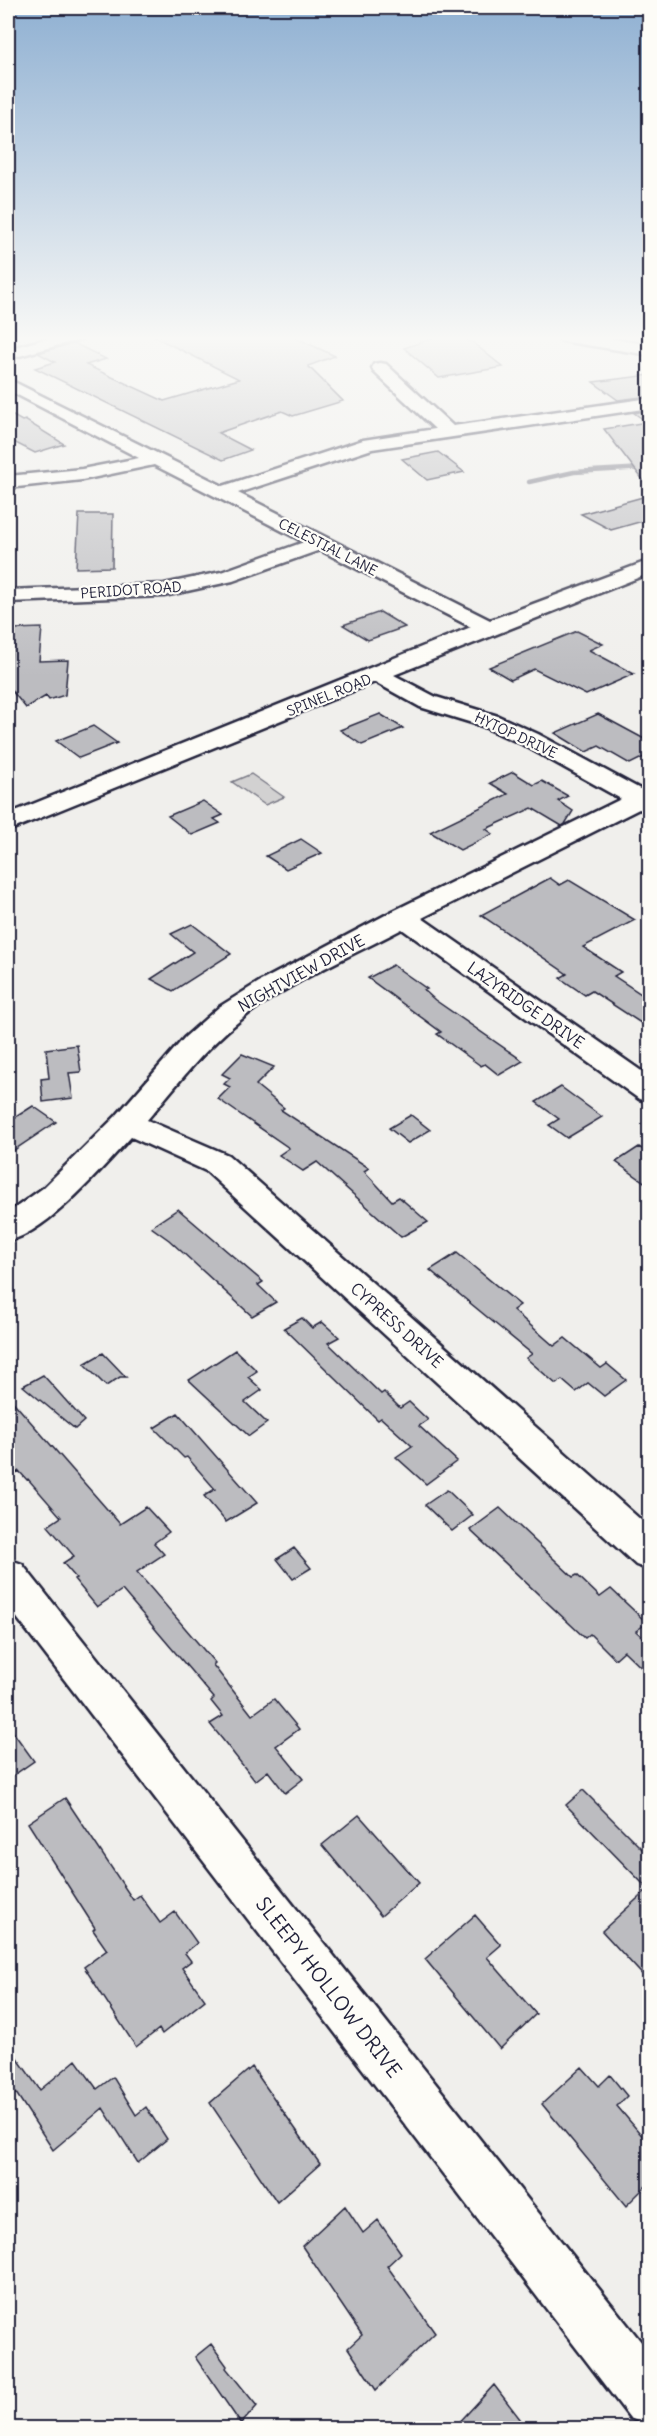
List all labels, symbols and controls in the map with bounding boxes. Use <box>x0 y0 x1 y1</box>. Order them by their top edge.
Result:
street label: CELESTIAL LANE <box>275 514 381 580</box>
street label: PERIDOT ROAD <box>80 577 182 603</box>
street label: SPINEL ROAD <box>284 670 374 720</box>
street label: HYTOP DRIVE <box>472 708 560 762</box>
street label: NIGHTVIEW DRIVE <box>234 930 368 1016</box>
street label: LAZYRIDGE DRIVE <box>464 957 588 1053</box>
street label: CYPRESS DRIVE <box>346 1278 448 1372</box>
street label: SLEEPY HOLLOW DRIVE <box>251 1892 407 2082</box>

